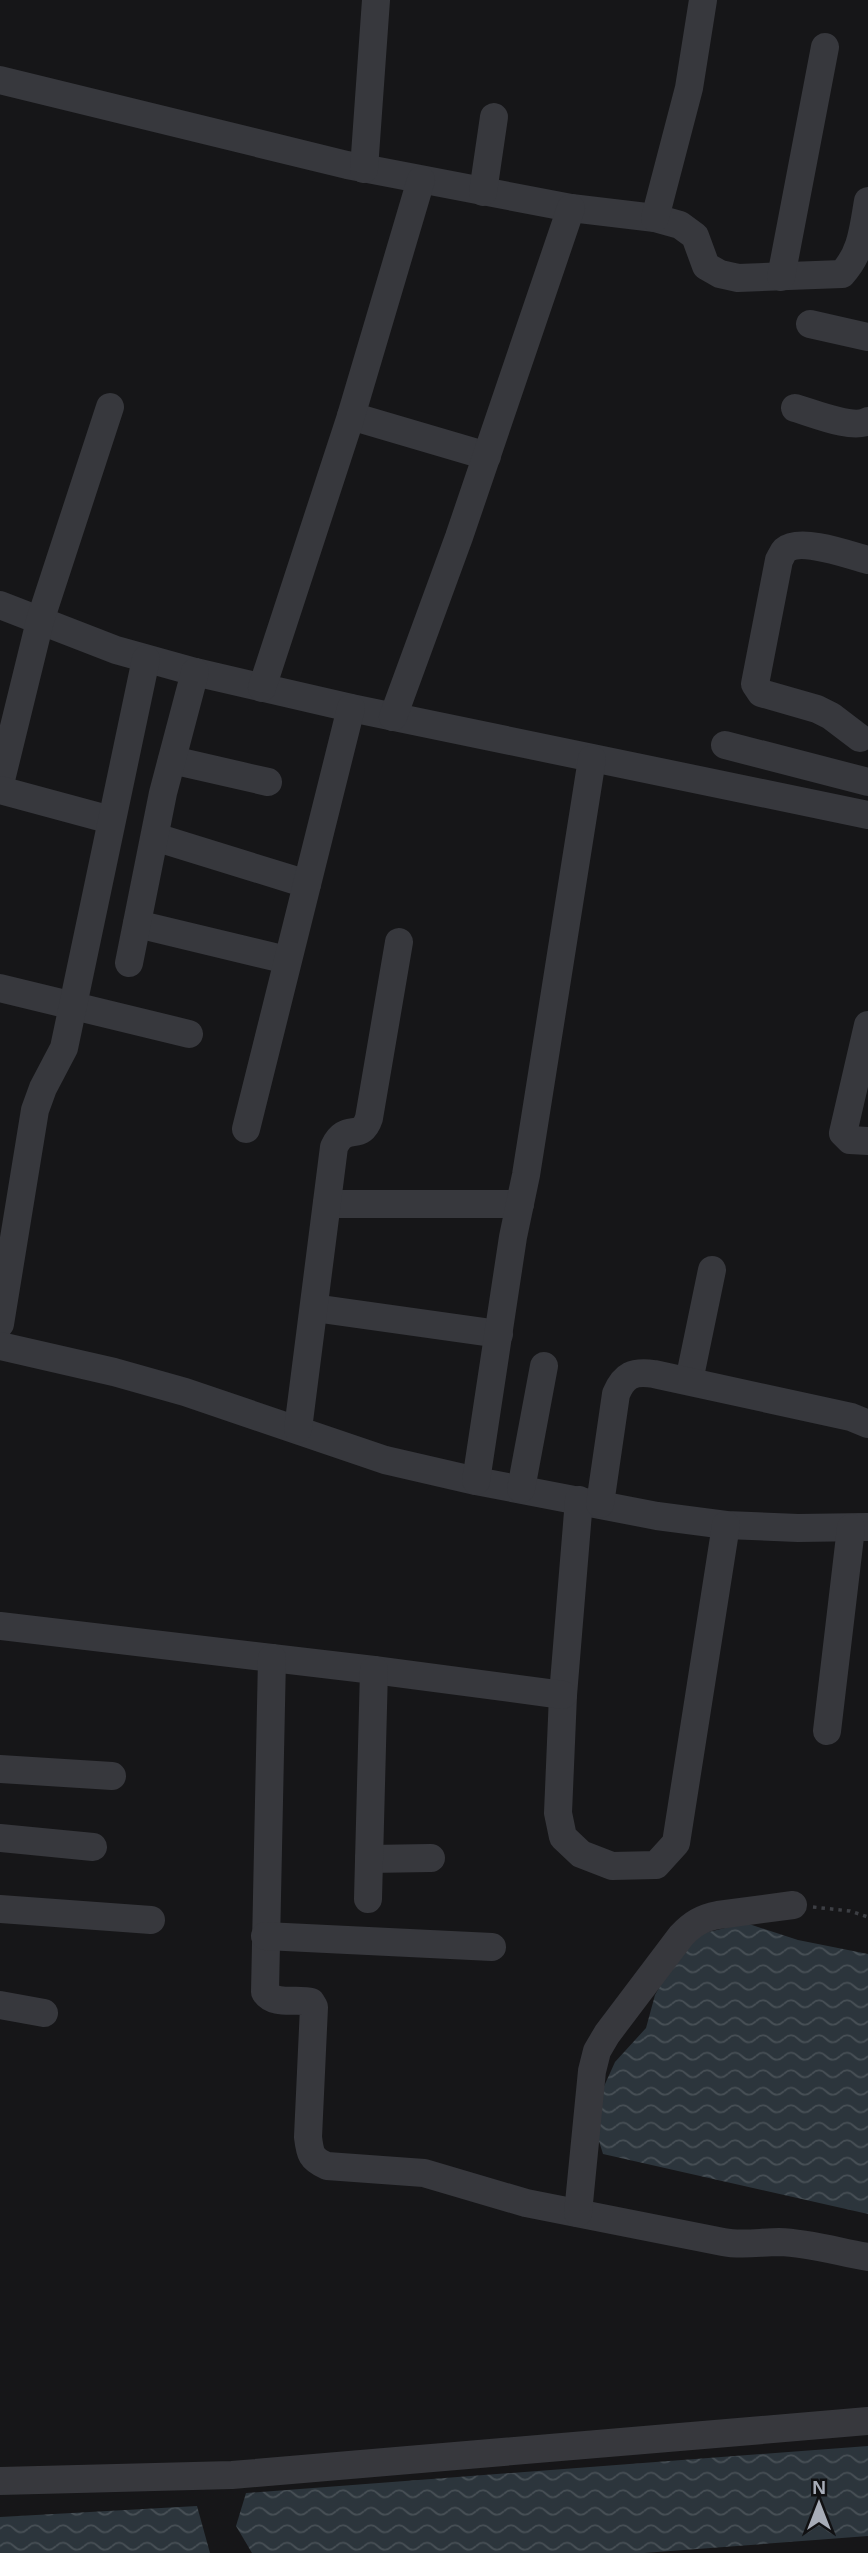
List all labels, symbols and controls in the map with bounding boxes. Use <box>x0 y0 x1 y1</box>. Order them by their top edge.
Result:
north arrow <box>784 2469 854 2539</box>
text: N <box>812 2477 826 2498</box>

